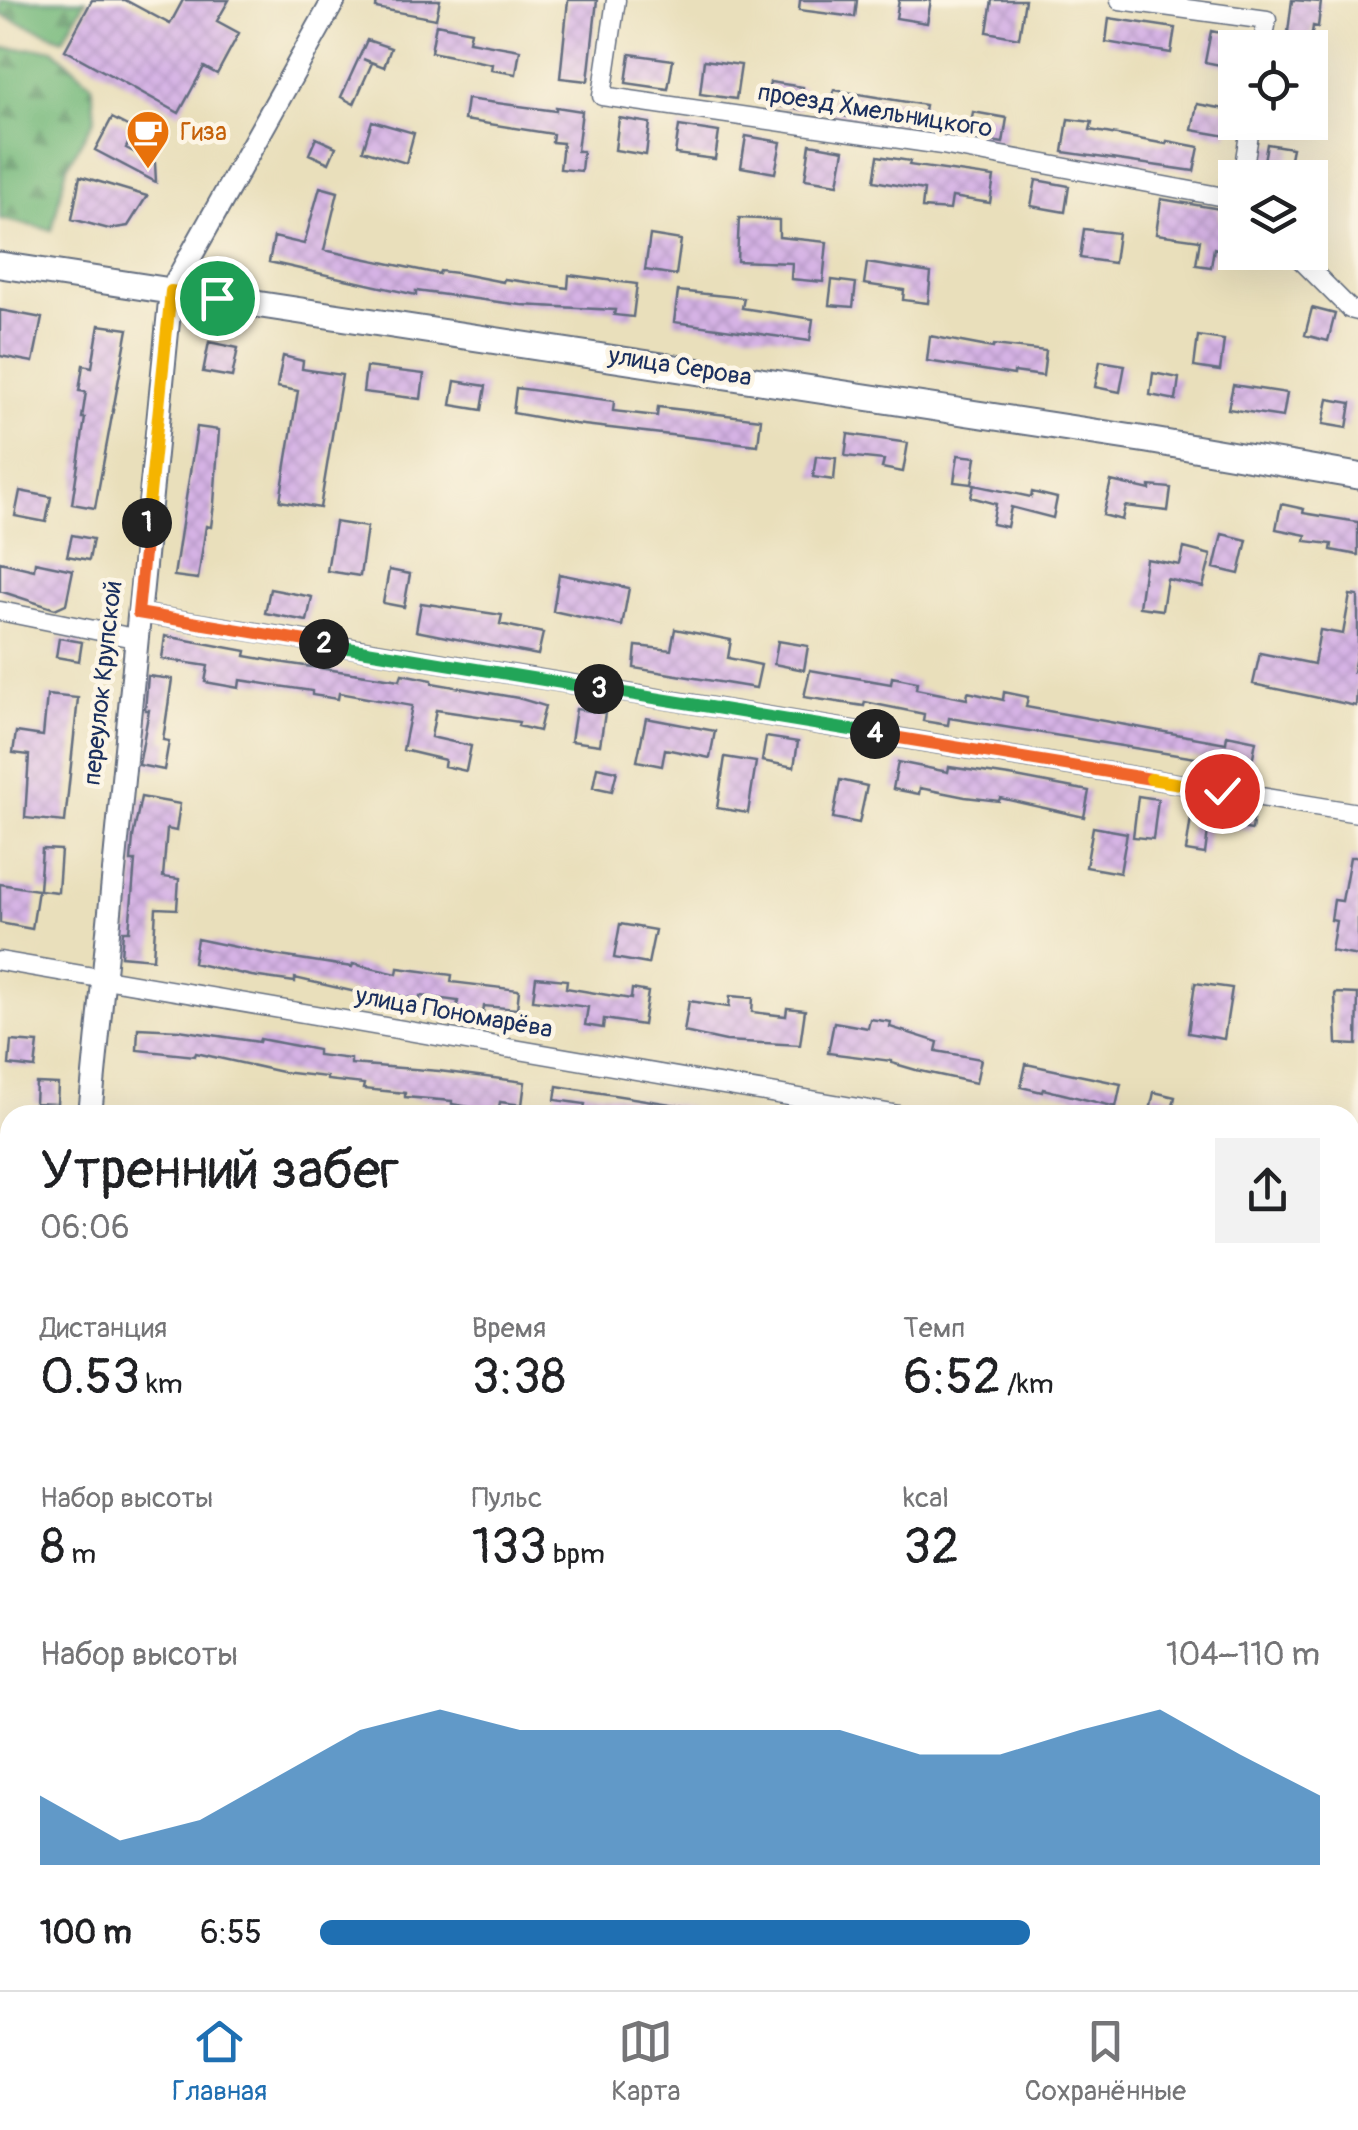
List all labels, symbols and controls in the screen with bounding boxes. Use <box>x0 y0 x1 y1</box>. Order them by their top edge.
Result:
map controls <box>1218 30 1328 270</box>
button: locate <box>1218 30 1328 140</box>
street label: проезд Хмельницкого <box>755 77 995 145</box>
cafe icon: Гиза <box>125 109 171 170</box>
place label: Гиза <box>180 117 227 148</box>
button: layers <box>1218 160 1328 270</box>
pin <box>175 256 260 341</box>
icon: arrive <box>190 271 245 326</box>
street label: улица Серова <box>605 340 754 394</box>
pin: 1 <box>122 498 172 548</box>
text: 1 <box>142 505 152 540</box>
street label: переулок Крупской <box>77 579 129 787</box>
pin: 2 <box>299 619 349 669</box>
text: 2 <box>316 626 332 661</box>
pin: 3 <box>574 664 624 714</box>
text: 3 <box>591 671 607 706</box>
pin: 4 <box>850 709 900 759</box>
text: 4 <box>867 716 883 751</box>
pin <box>1180 749 1265 834</box>
icon: check <box>1195 764 1250 819</box>
street label: улица Пономарёва <box>352 980 555 1046</box>
text: Утренний забег <box>40 1136 399 1205</box>
button: share <box>1215 1138 1320 1243</box>
text: 06:06 <box>40 1208 130 1248</box>
text: Дистанция <box>40 1311 167 1346</box>
text: Время <box>472 1311 546 1346</box>
text: Темп <box>903 1311 965 1346</box>
text: 0.53 <box>40 1346 140 1409</box>
text: 3:38 <box>472 1346 566 1409</box>
text: 6:52 <box>903 1346 1001 1409</box>
text: km <box>140 1367 183 1402</box>
text: /km <box>1001 1367 1054 1402</box>
text: Набор высоты <box>40 1481 213 1516</box>
text: Пульс <box>472 1481 542 1516</box>
text: kcal <box>903 1481 949 1516</box>
text: 8 <box>40 1516 65 1579</box>
text: 133 <box>472 1516 547 1579</box>
text: 32 <box>903 1516 959 1579</box>
text: m <box>65 1537 96 1572</box>
text: bpm <box>547 1537 605 1572</box>
text: Набор высоты <box>40 1635 238 1675</box>
text: 104–110 m <box>1166 1635 1320 1675</box>
text: 100 m <box>40 1913 132 1953</box>
text: 6:55 <box>200 1913 262 1953</box>
tab: Главная <box>172 2014 267 2109</box>
tab: Карта <box>611 2014 681 2109</box>
tab: Сохранённые <box>1025 2014 1186 2109</box>

